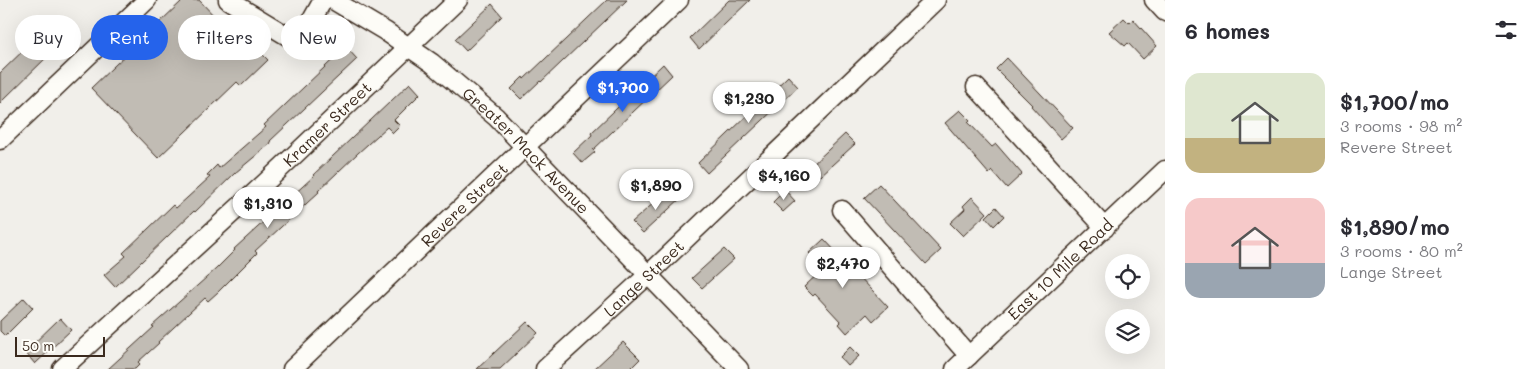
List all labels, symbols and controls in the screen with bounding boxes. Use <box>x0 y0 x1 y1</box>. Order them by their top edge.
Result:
chip: Buy <box>15 15 81 60</box>
chip: Rent <box>91 15 168 60</box>
chip: Filters <box>178 15 271 60</box>
chip: New <box>281 15 355 60</box>
icon: filters <box>1492 16 1520 44</box>
text: 6 homes <box>1185 17 1270 44</box>
pin: $1,700 <box>582 70 664 113</box>
text: $1,700 <box>597 76 649 97</box>
street label: Kramer Street <box>278 77 376 171</box>
street label: Greater Mack Avenue <box>458 82 594 218</box>
pin: $1,230 <box>708 82 790 124</box>
text: $1,230 <box>724 87 774 108</box>
text: $1,700/mo <box>1340 88 1449 115</box>
icon: home <box>1225 93 1285 153</box>
text: 3 rooms · 98 m² <box>1340 115 1462 136</box>
text: Revere Street <box>1340 136 1453 157</box>
street label: Revere Street <box>416 158 512 251</box>
pin: $4,160 <box>743 158 825 201</box>
text: $4,160 <box>758 164 810 185</box>
pin: $1,890 <box>615 168 697 211</box>
text: $1,890 <box>630 174 682 195</box>
pin: $1,310 <box>227 186 309 229</box>
text: $1,310 <box>244 192 292 213</box>
text: $1,890/mo <box>1340 213 1450 240</box>
street label: East 10 Mile Road <box>1003 214 1117 324</box>
icon: home <box>1225 218 1285 278</box>
street label: Lange Street <box>599 235 688 321</box>
text: 3 rooms · 80 m² <box>1340 240 1463 261</box>
pin: $2,470 <box>802 246 884 289</box>
text: $2,470 <box>816 252 870 273</box>
map controls <box>1105 254 1150 354</box>
button: locate <box>1105 254 1150 299</box>
text: Lange Street <box>1340 261 1442 282</box>
button: layers <box>1105 309 1150 354</box>
scale bar <box>15 334 105 357</box>
text: 50 m <box>22 336 54 355</box>

